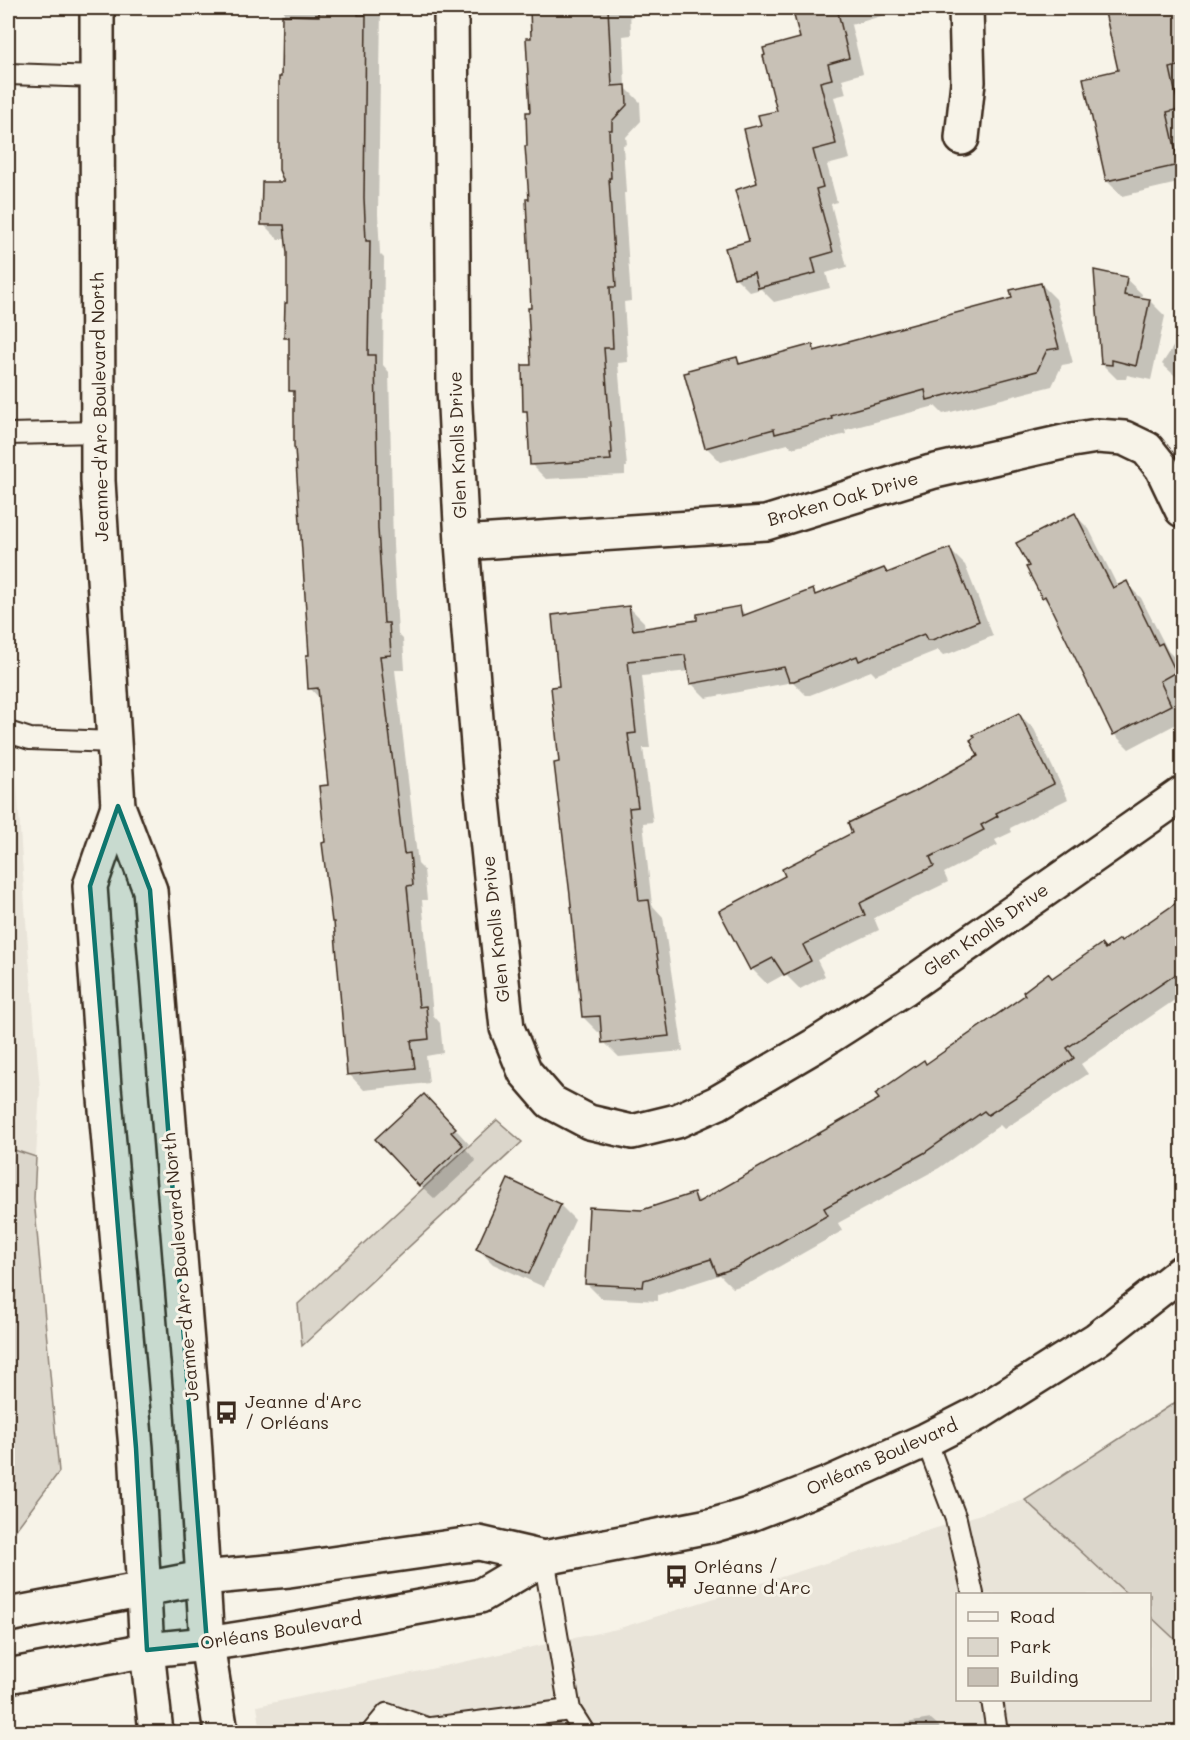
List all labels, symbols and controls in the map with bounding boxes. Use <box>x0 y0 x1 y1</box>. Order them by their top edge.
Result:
street label: Jeanne-d'Arc Boulevard North <box>85 272 113 542</box>
street label: Glen Knolls Drive <box>442 371 472 519</box>
street label: Broken Oak Drive <box>765 465 921 531</box>
street label: Glen Knolls Drive <box>475 855 515 1004</box>
street label: Glen Knolls Drive <box>918 877 1053 981</box>
street label: Jeanne-d'Arc Boulevard North <box>156 1132 204 1402</box>
place label: Jeanne d'Arc / Orléans <box>245 1389 362 1434</box>
bus stop icon: Jeanne d'Arc / Orléans <box>214 1399 240 1425</box>
street label: Orléans Boulevard <box>802 1412 961 1500</box>
place label: Orléans / Jeanne d'Arc <box>694 1554 811 1599</box>
bus stop icon: Orléans / Jeanne d'Arc <box>663 1564 689 1590</box>
legend <box>956 1593 1151 1701</box>
text: Road <box>1010 1604 1055 1628</box>
street label: Orléans Boulevard <box>198 1605 363 1655</box>
text: Park <box>1010 1634 1051 1658</box>
text: Building <box>1010 1664 1078 1688</box>

